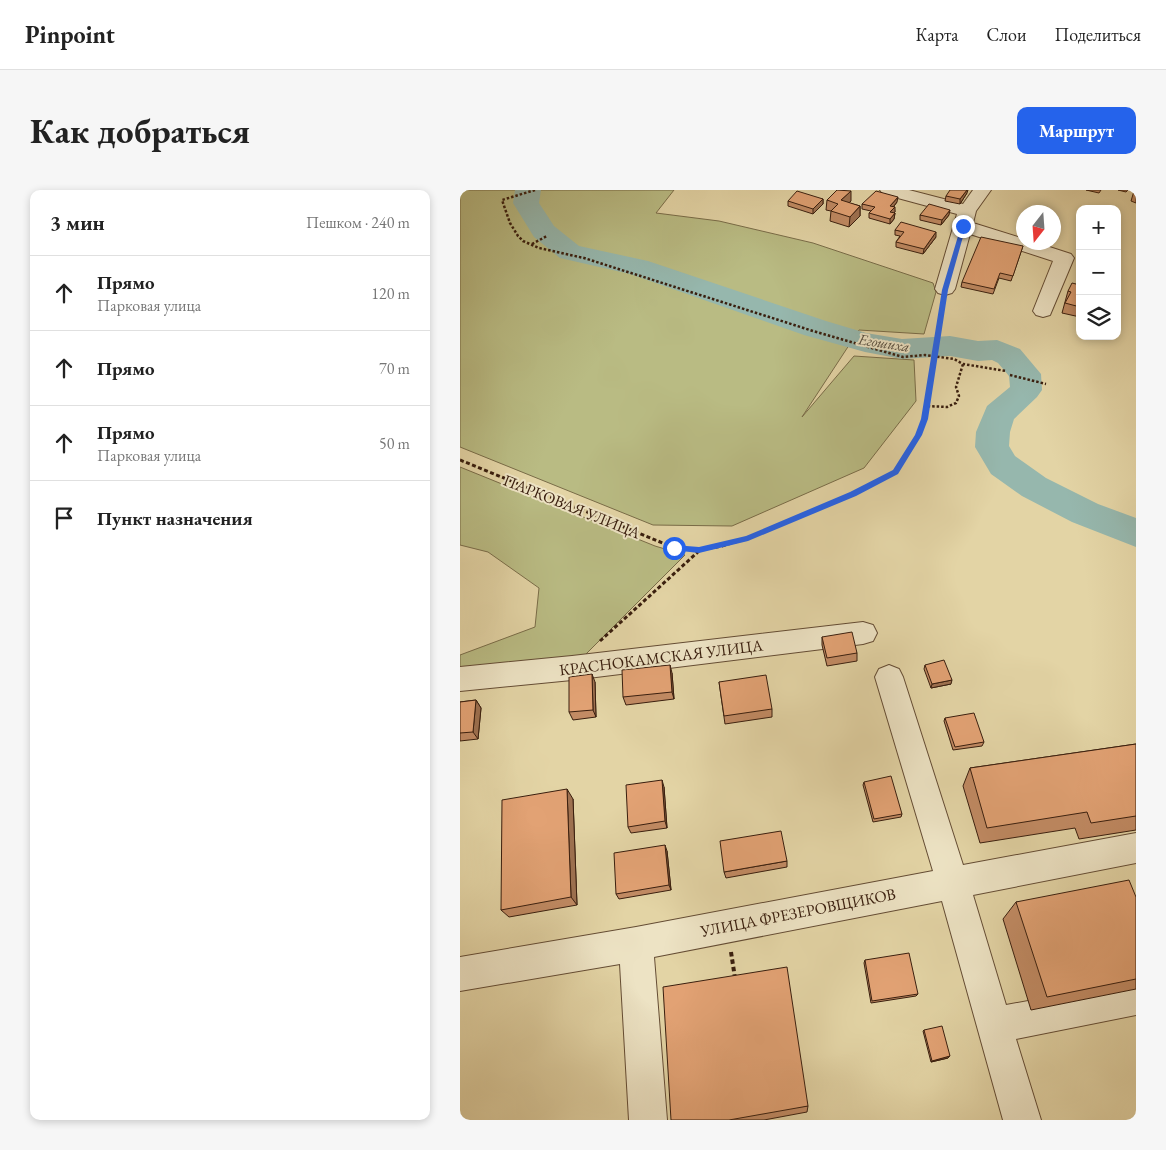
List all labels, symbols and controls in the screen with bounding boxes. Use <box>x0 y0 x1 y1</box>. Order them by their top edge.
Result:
text: Pinpoint <box>25 19 115 50</box>
text: Карта <box>916 23 959 46</box>
text: Слои <box>987 23 1026 46</box>
text: Поделиться <box>1054 23 1141 46</box>
button: Маршрут <box>1017 107 1136 154</box>
text: Как добраться <box>30 108 250 153</box>
north arrow <box>1016 205 1061 250</box>
map controls <box>1076 205 1121 340</box>
button: + <box>1076 205 1121 250</box>
text: 3 мин <box>50 209 105 236</box>
text: Пешком · 240 m <box>306 212 410 233</box>
route end <box>952 215 975 238</box>
button: − <box>1076 250 1121 295</box>
text: Прямо <box>97 270 155 295</box>
icon: ahead <box>50 279 78 307</box>
text: 120 m <box>371 283 410 304</box>
text: Парковая улица <box>97 295 201 316</box>
button: layers <box>1076 295 1121 340</box>
water label: Егошиха <box>856 329 911 356</box>
icon: ahead <box>50 354 78 382</box>
text: Прямо <box>97 356 155 381</box>
text: 70 m <box>379 358 410 379</box>
text: Прямо <box>97 420 155 445</box>
icon: ahead <box>50 429 78 457</box>
text: 50 m <box>379 433 410 454</box>
text: Парковая улица <box>97 445 201 466</box>
street label: ПАРКОВАЯ УЛИЦА <box>500 469 644 544</box>
icon: arrive <box>50 504 78 532</box>
text: Пункт назначения <box>97 506 253 531</box>
route start <box>663 537 686 560</box>
street label: КРАСНОКАМСКАЯ УЛИЦА <box>558 634 765 680</box>
street label: УЛИЦА ФРЕЗЕРОВЩИКОВ <box>698 883 898 942</box>

